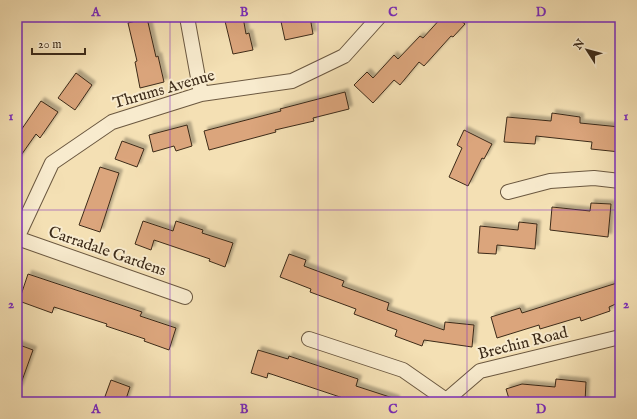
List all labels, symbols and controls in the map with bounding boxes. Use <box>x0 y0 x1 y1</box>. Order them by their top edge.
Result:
text: A <box>91 4 102 21</box>
text: B <box>240 4 249 21</box>
text: C <box>388 4 398 21</box>
text: D <box>536 4 547 21</box>
scale bar <box>32 30 85 56</box>
north arrow <box>567 30 607 70</box>
text: N <box>571 36 588 53</box>
text: 20 m <box>38 37 61 52</box>
street label: Thrums Avenue <box>111 66 217 114</box>
text: 1 <box>9 108 14 125</box>
text: 1 <box>624 108 629 125</box>
street label: Carradale Gardens <box>46 222 169 282</box>
text: 2 <box>8 296 14 313</box>
text: 2 <box>623 296 629 313</box>
street label: Brechin Road <box>476 323 570 365</box>
text: A <box>91 401 102 418</box>
text: B <box>240 401 249 418</box>
text: C <box>388 401 398 418</box>
text: D <box>536 401 547 418</box>

